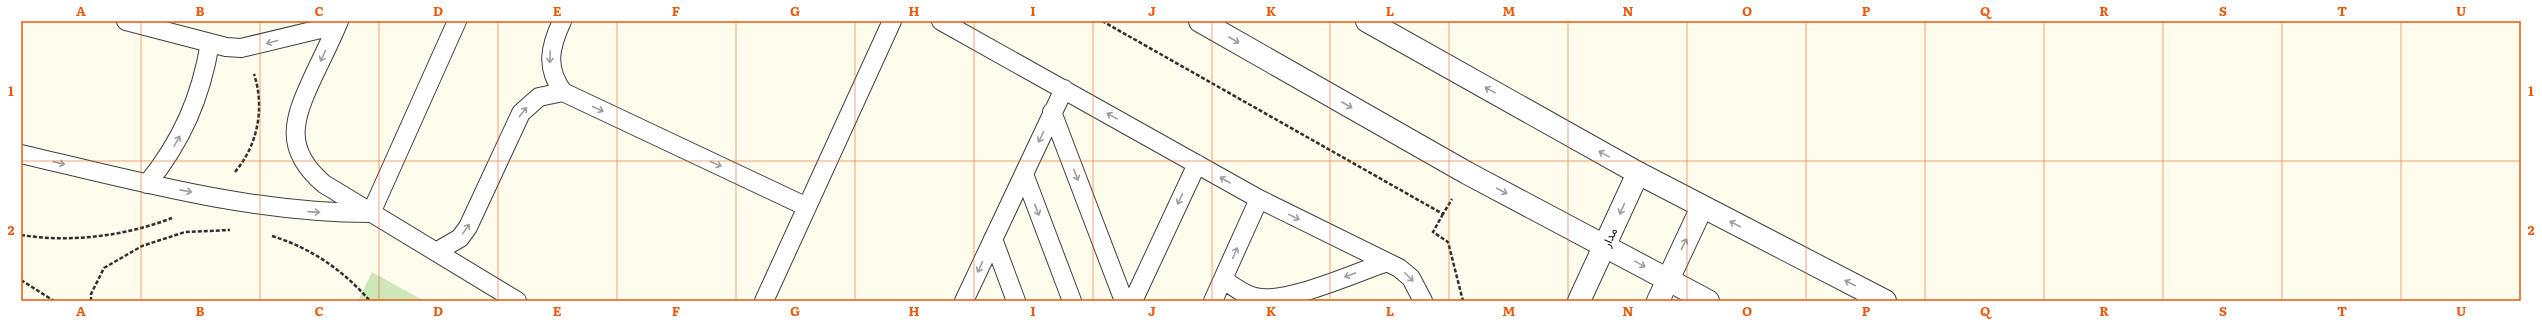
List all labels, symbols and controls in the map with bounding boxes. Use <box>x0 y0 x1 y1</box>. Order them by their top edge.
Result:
text: A <box>76 1 86 20</box>
text: B <box>196 1 205 20</box>
text: C <box>314 1 324 20</box>
text: D <box>433 1 443 20</box>
text: E <box>553 1 562 20</box>
text: F <box>672 1 680 20</box>
text: G <box>790 1 800 20</box>
text: H <box>909 1 920 20</box>
text: I <box>1030 1 1036 20</box>
text: J <box>1148 1 1156 20</box>
text: K <box>1266 1 1277 20</box>
text: L <box>1386 1 1394 20</box>
text: M <box>1503 1 1516 20</box>
text: N <box>1623 1 1634 20</box>
text: O <box>1742 1 1752 20</box>
text: P <box>1862 1 1871 20</box>
text: Q <box>1980 1 1992 20</box>
text: R <box>2099 1 2109 20</box>
text: S <box>2219 1 2227 20</box>
text: T <box>2337 1 2347 20</box>
text: U <box>2456 1 2466 20</box>
one-way arrow <box>1228 37 1240 45</box>
one-way arrow <box>266 39 279 46</box>
one-way arrow <box>319 50 326 62</box>
one-way arrow <box>546 50 554 63</box>
text: 1 <box>8 81 14 100</box>
text: 1 <box>2528 81 2534 100</box>
one-way arrow <box>1484 86 1496 94</box>
one-way arrow <box>1341 101 1353 109</box>
one-way arrow <box>592 105 604 113</box>
one-way arrow <box>518 107 527 117</box>
one-way arrow <box>1106 112 1118 120</box>
one-way arrow <box>1036 131 1044 143</box>
one-way arrow <box>174 135 182 147</box>
one-way arrow <box>1598 149 1610 157</box>
one-way arrow <box>52 160 65 167</box>
one-way arrow <box>710 161 722 168</box>
one-way arrow <box>1072 168 1080 180</box>
one-way arrow <box>1219 176 1231 184</box>
one-way arrow <box>179 188 192 196</box>
one-way arrow <box>1496 188 1508 195</box>
one-way arrow <box>1176 193 1183 205</box>
one-way arrow <box>1618 202 1625 214</box>
one-way arrow <box>1034 204 1042 216</box>
one-way arrow <box>307 208 320 215</box>
one-way arrow <box>1288 213 1300 221</box>
text: 2 <box>8 220 15 239</box>
one-way arrow <box>1729 220 1741 227</box>
text: 2 <box>2528 220 2535 239</box>
one-way arrow <box>462 224 470 235</box>
street label: مدار <box>1596 224 1621 251</box>
one-way arrow <box>1681 238 1688 250</box>
one-way arrow <box>1232 247 1239 259</box>
one-way arrow <box>976 261 983 273</box>
one-way arrow <box>1634 261 1646 268</box>
one-way arrow <box>1343 272 1356 279</box>
one-way arrow <box>1404 272 1414 282</box>
one-way arrow <box>1845 279 1857 286</box>
text: A <box>76 301 86 320</box>
text: B <box>196 301 205 320</box>
text: C <box>314 301 324 320</box>
text: D <box>433 301 443 320</box>
text: E <box>553 301 562 320</box>
text: F <box>672 301 680 320</box>
text: G <box>790 301 800 320</box>
text: H <box>909 301 920 320</box>
text: I <box>1030 301 1036 320</box>
text: J <box>1148 301 1156 320</box>
text: K <box>1266 301 1277 320</box>
text: L <box>1386 301 1394 320</box>
text: M <box>1503 301 1516 320</box>
text: N <box>1623 301 1634 320</box>
text: O <box>1742 301 1752 320</box>
text: P <box>1862 301 1871 320</box>
text: Q <box>1980 301 1992 320</box>
text: R <box>2099 301 2109 320</box>
text: S <box>2219 301 2227 320</box>
text: T <box>2337 301 2347 320</box>
text: U <box>2456 301 2466 320</box>

